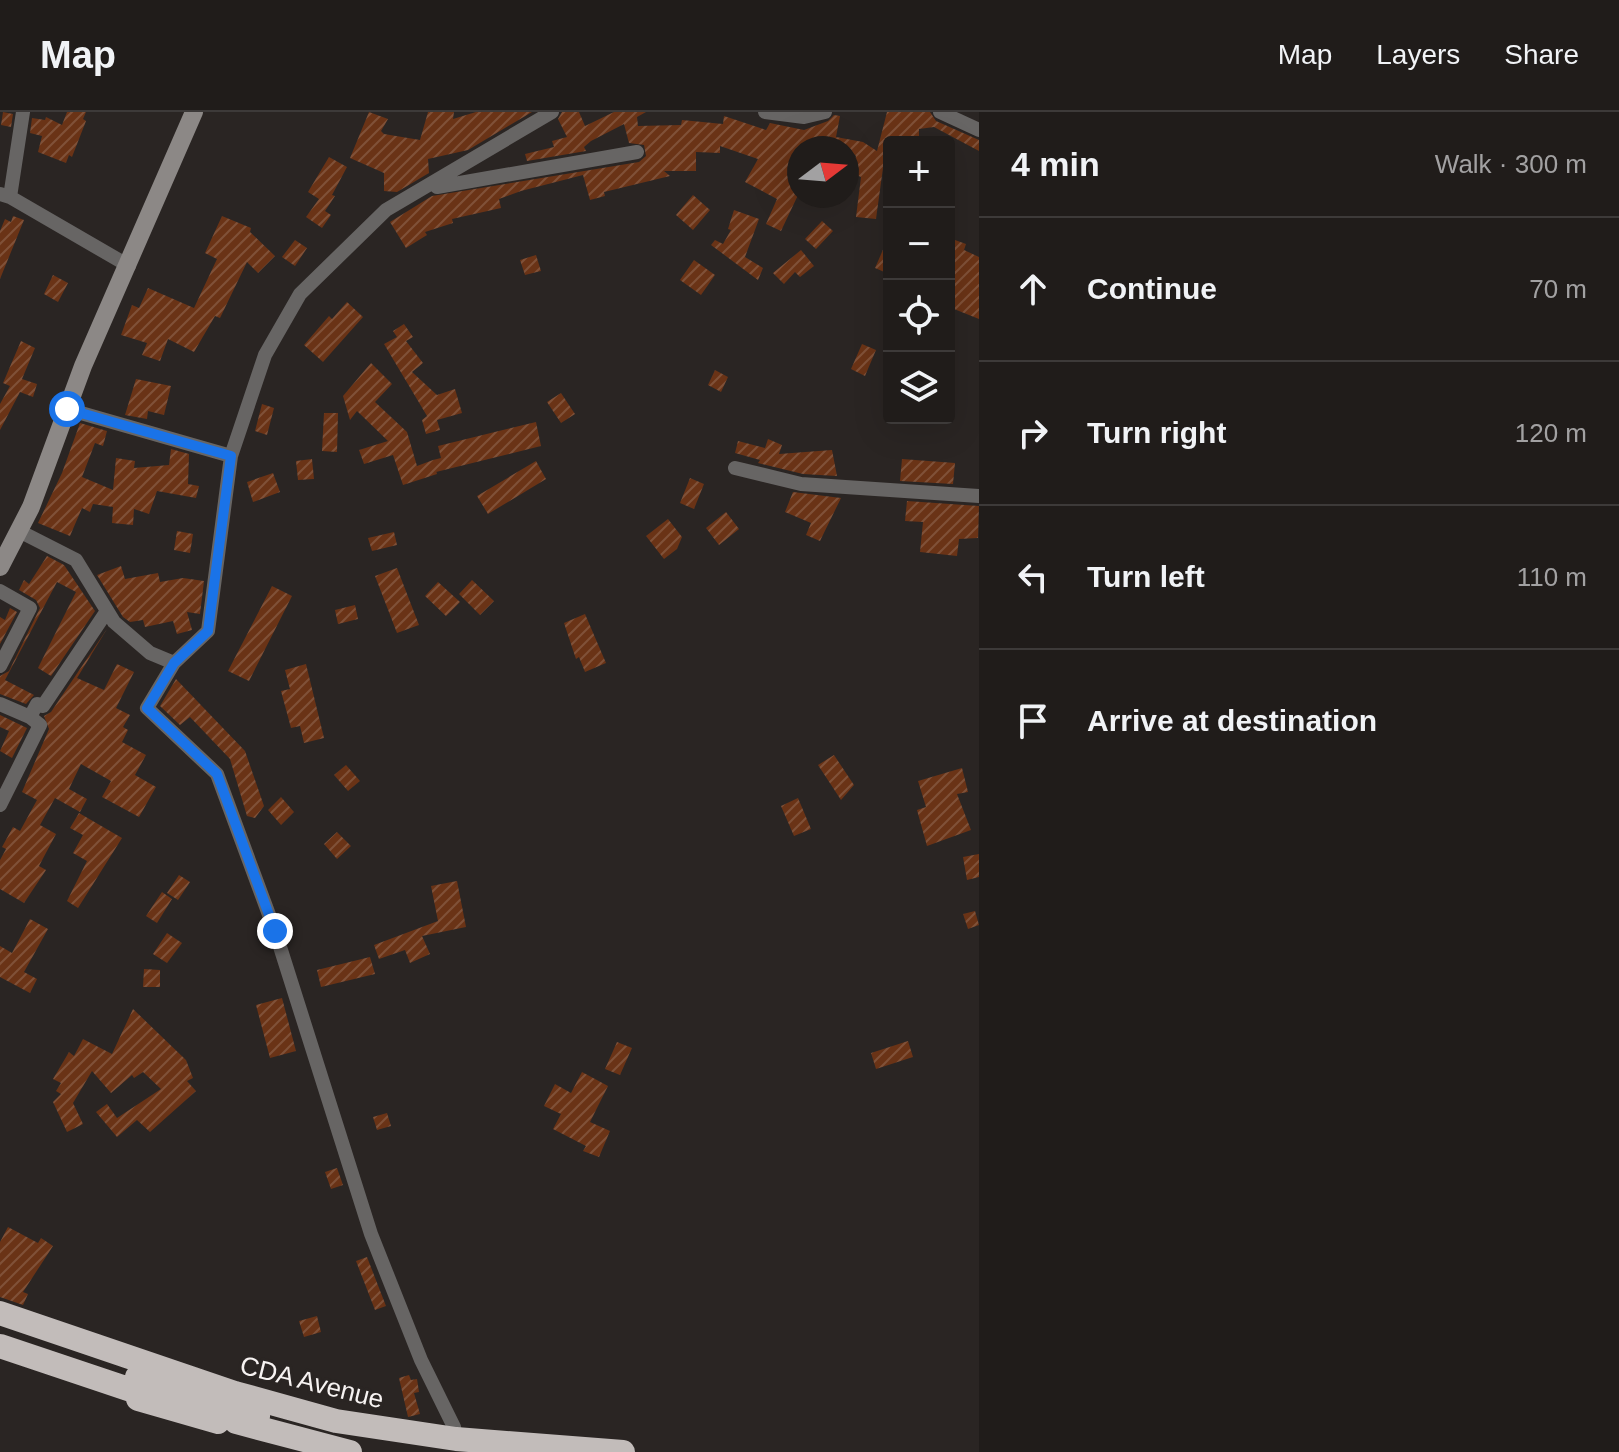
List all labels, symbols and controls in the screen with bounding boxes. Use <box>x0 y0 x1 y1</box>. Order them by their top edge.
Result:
text: Map <box>40 34 116 76</box>
text: Map <box>1278 39 1332 70</box>
text: Layers <box>1376 39 1460 70</box>
text: Share <box>1504 39 1579 70</box>
north arrow <box>787 136 859 208</box>
map controls <box>883 136 955 424</box>
button: + <box>883 136 955 208</box>
text: 4 min <box>1011 145 1100 183</box>
text: Walk · 300 m <box>1435 149 1587 179</box>
button: − <box>883 208 955 280</box>
icon: ahead <box>1011 267 1055 311</box>
text: Continue <box>1087 272 1217 305</box>
text: 70 m <box>1529 274 1587 304</box>
button: locate <box>883 280 955 352</box>
button: layers <box>883 352 955 424</box>
route start <box>49 391 85 427</box>
icon: right <box>1011 411 1055 455</box>
text: Turn right <box>1087 416 1226 449</box>
text: 120 m <box>1515 418 1587 448</box>
icon: left <box>1011 555 1055 599</box>
text: Turn left <box>1087 560 1205 593</box>
text: 110 m <box>1517 562 1587 592</box>
icon: arrive <box>1011 699 1055 743</box>
text: Arrive at destination <box>1087 704 1377 737</box>
route end <box>257 913 293 949</box>
street label: CDA Avenue <box>237 1350 387 1414</box>

